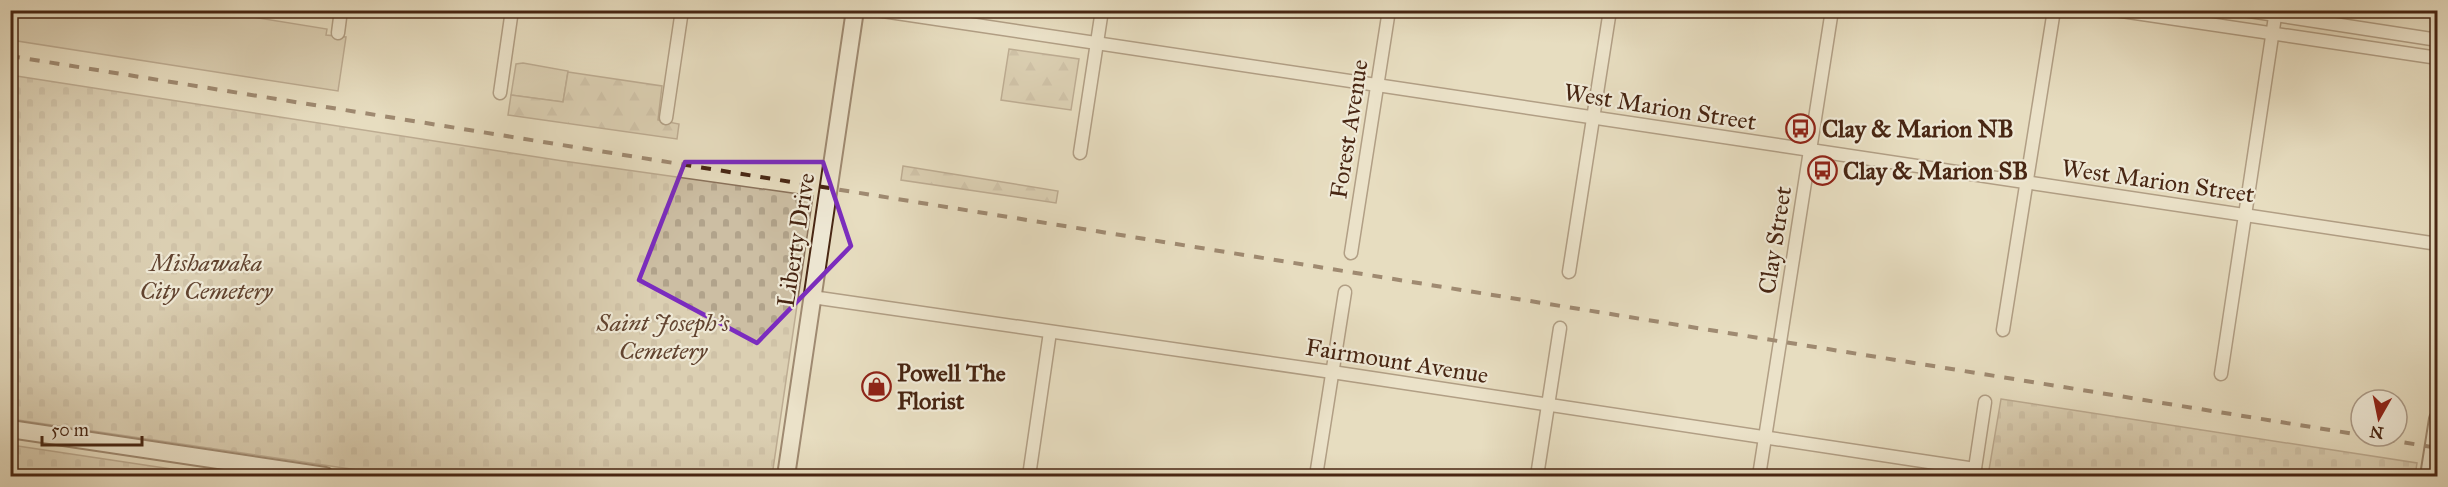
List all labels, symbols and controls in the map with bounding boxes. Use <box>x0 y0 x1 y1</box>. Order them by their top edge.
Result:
street label: Forest Avenue <box>1323 57 1375 201</box>
street label: West Marion Street <box>1562 77 1759 137</box>
bus stop icon: Clay & Marion NB <box>1785 113 1817 145</box>
place label: Clay & Marion NB <box>1822 114 2014 144</box>
street label: West Marion Street <box>2060 153 2257 209</box>
bus stop icon: Clay & Marion SB <box>1806 155 1838 187</box>
place label: Clay & Marion SB <box>1843 156 2028 186</box>
street label: Liberty Drive <box>771 171 821 309</box>
street label: Clay Street <box>1752 183 1798 296</box>
park label: Mishawaka City Cemetery <box>140 248 273 306</box>
park label: Saint Joseph's Cemetery <box>596 308 730 366</box>
street label: Fairmount Avenue <box>1303 332 1491 390</box>
place label: Powell The Florist <box>897 358 1006 416</box>
shop icon: Powell The Florist <box>860 371 892 403</box>
north arrow <box>2349 388 2409 448</box>
scale bar <box>42 409 142 447</box>
text: 50 m <box>51 419 89 441</box>
text: N <box>2368 422 2385 443</box>

